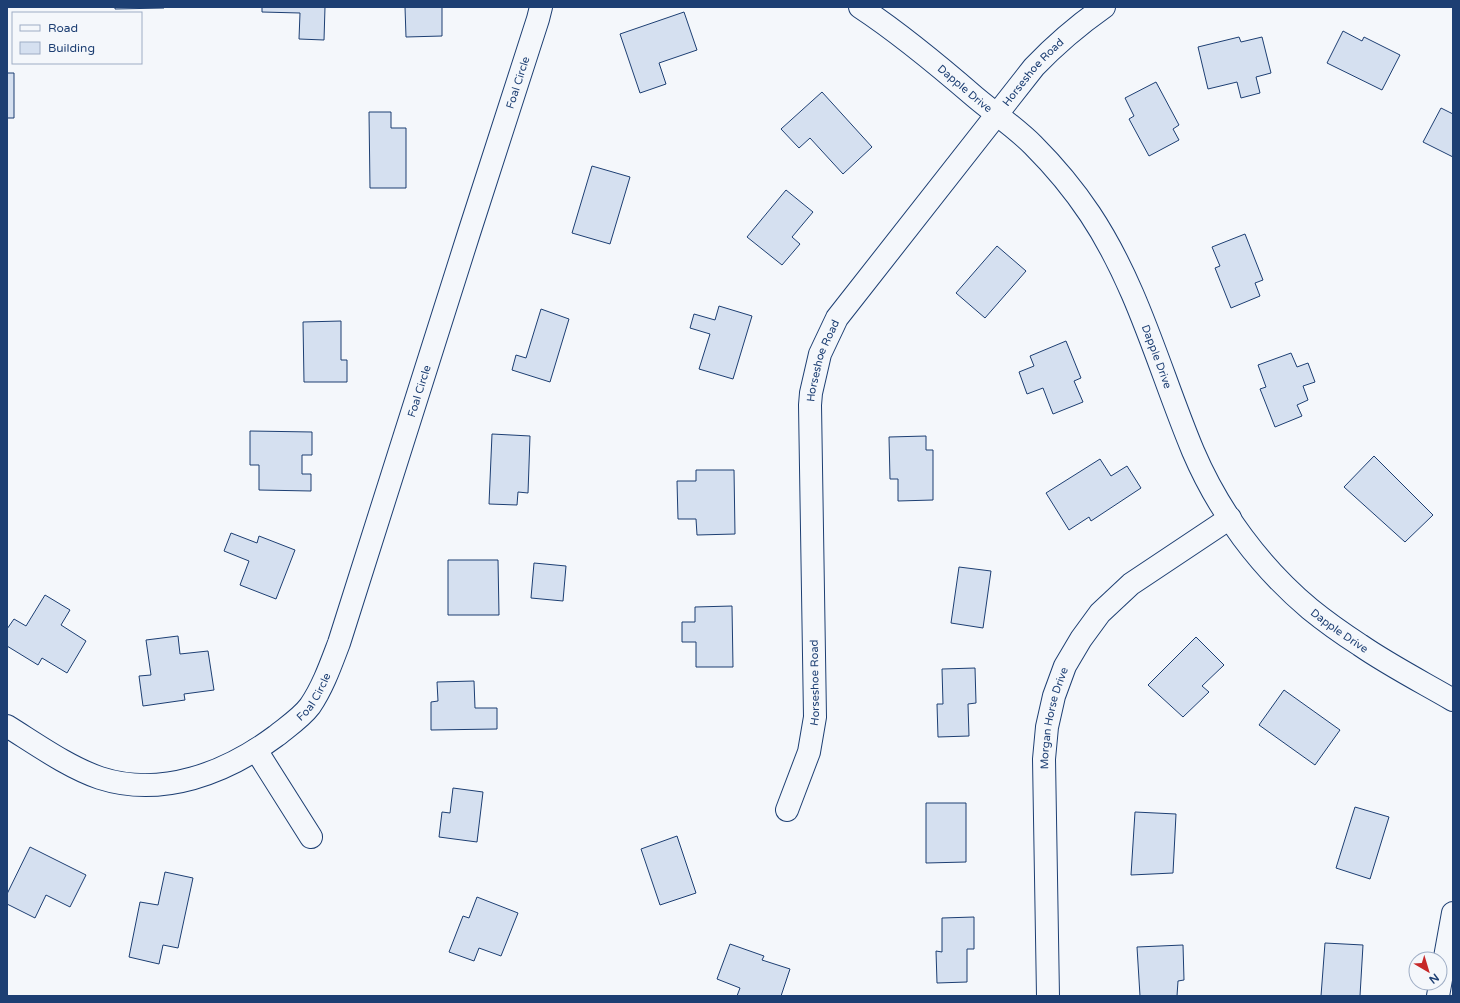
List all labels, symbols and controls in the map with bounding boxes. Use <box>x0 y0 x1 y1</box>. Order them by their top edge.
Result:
legend <box>12 12 142 64</box>
text: Road <box>48 21 78 35</box>
street label: Horseshoe Road <box>1000 35 1066 108</box>
text: Building <box>48 41 95 55</box>
street label: Foal Circle <box>503 55 532 110</box>
street label: Dapple Drive <box>935 62 995 115</box>
street label: Horseshoe Road <box>804 317 842 402</box>
street label: Dapple Drive <box>1139 323 1175 390</box>
street label: Foal Circle <box>405 363 433 419</box>
street label: Dapple Drive <box>1308 606 1371 655</box>
street label: Horseshoe Road <box>807 639 822 727</box>
street label: Morgan Horse Drive <box>1037 665 1071 769</box>
street label: Foal Circle <box>294 671 333 723</box>
north arrow <box>1408 951 1448 991</box>
text: N <box>1426 971 1441 986</box>

